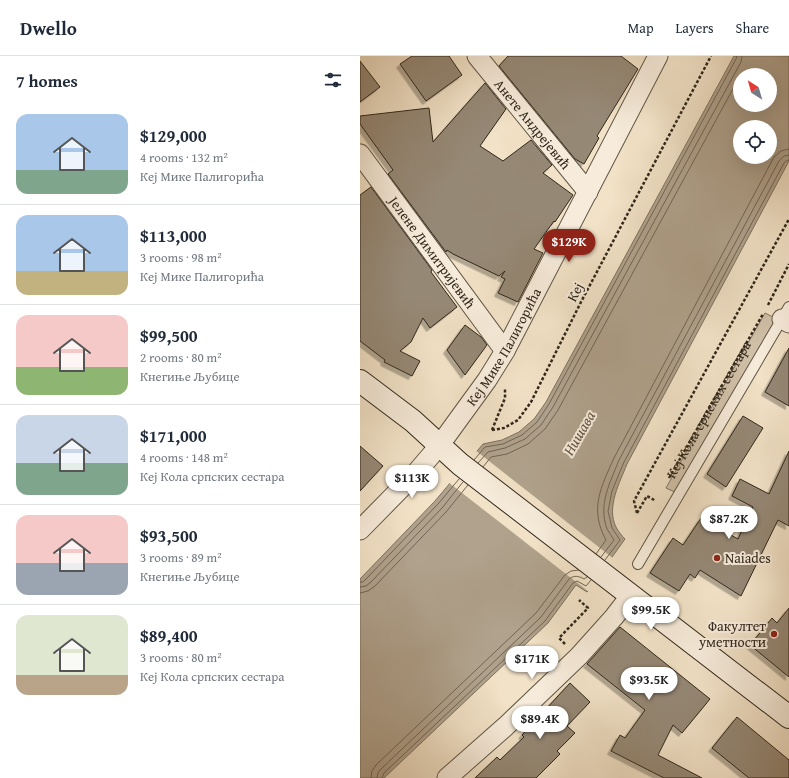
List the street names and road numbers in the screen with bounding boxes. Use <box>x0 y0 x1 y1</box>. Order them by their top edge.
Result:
street label: Анете Андрејевић <box>490 75 576 174</box>
street label: Јелене Димитријевић <box>383 190 480 313</box>
street label: Кеј <box>562 279 588 305</box>
street label: Кеј Мике Палигорића <box>461 284 546 410</box>
street label: Кеј Кола српских сестара <box>661 337 756 482</box>

